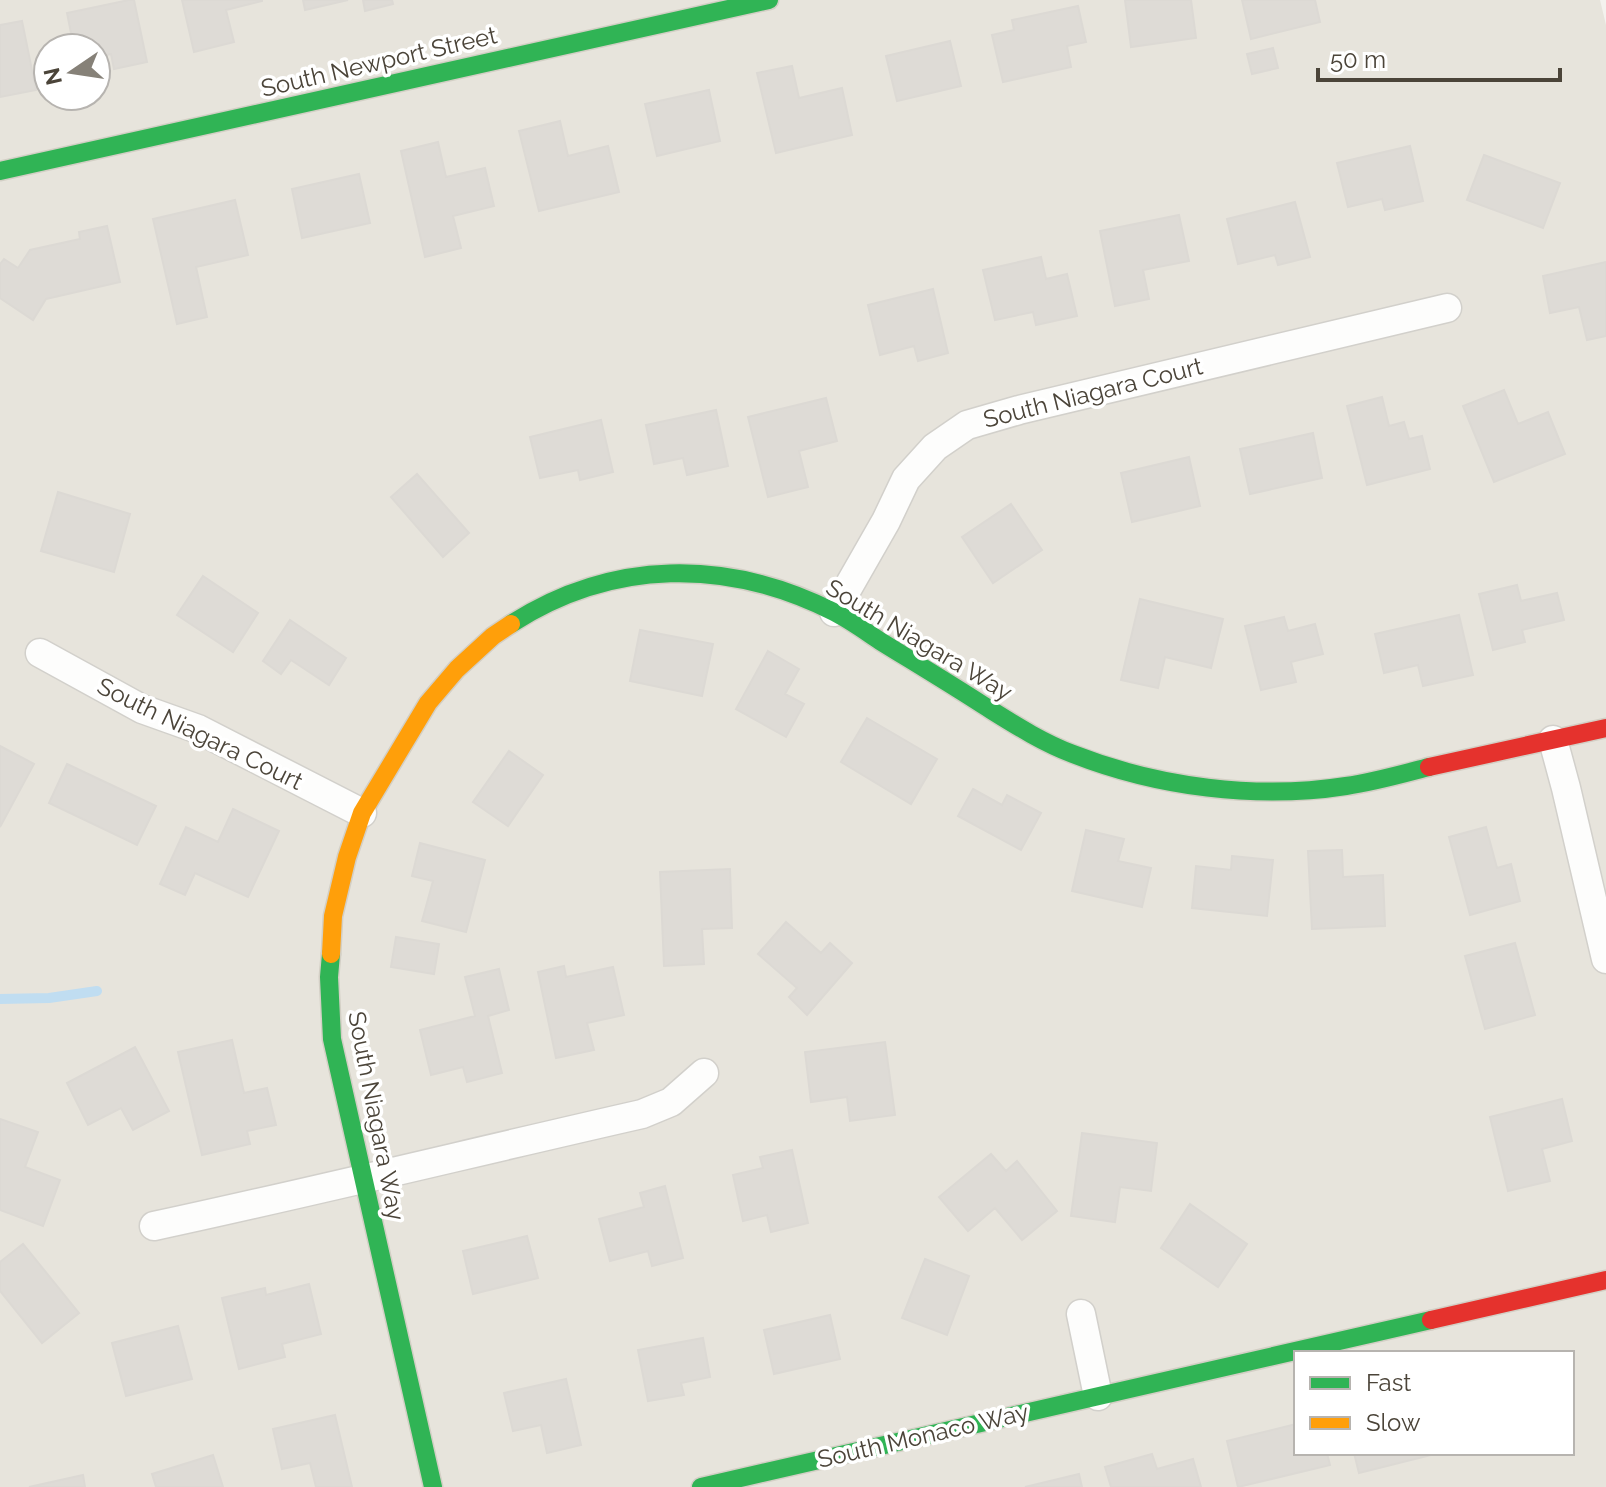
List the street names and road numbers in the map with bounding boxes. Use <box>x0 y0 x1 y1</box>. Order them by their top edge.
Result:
street label: South Newport Street <box>258 20 500 103</box>
street label: South Niagara Court <box>980 351 1206 434</box>
street label: South Niagara Way <box>821 572 1018 707</box>
street label: South Niagara Court <box>93 671 308 796</box>
street label: South Niagara Way <box>342 1009 411 1223</box>
street label: South Monaco Way <box>815 1397 1031 1474</box>

